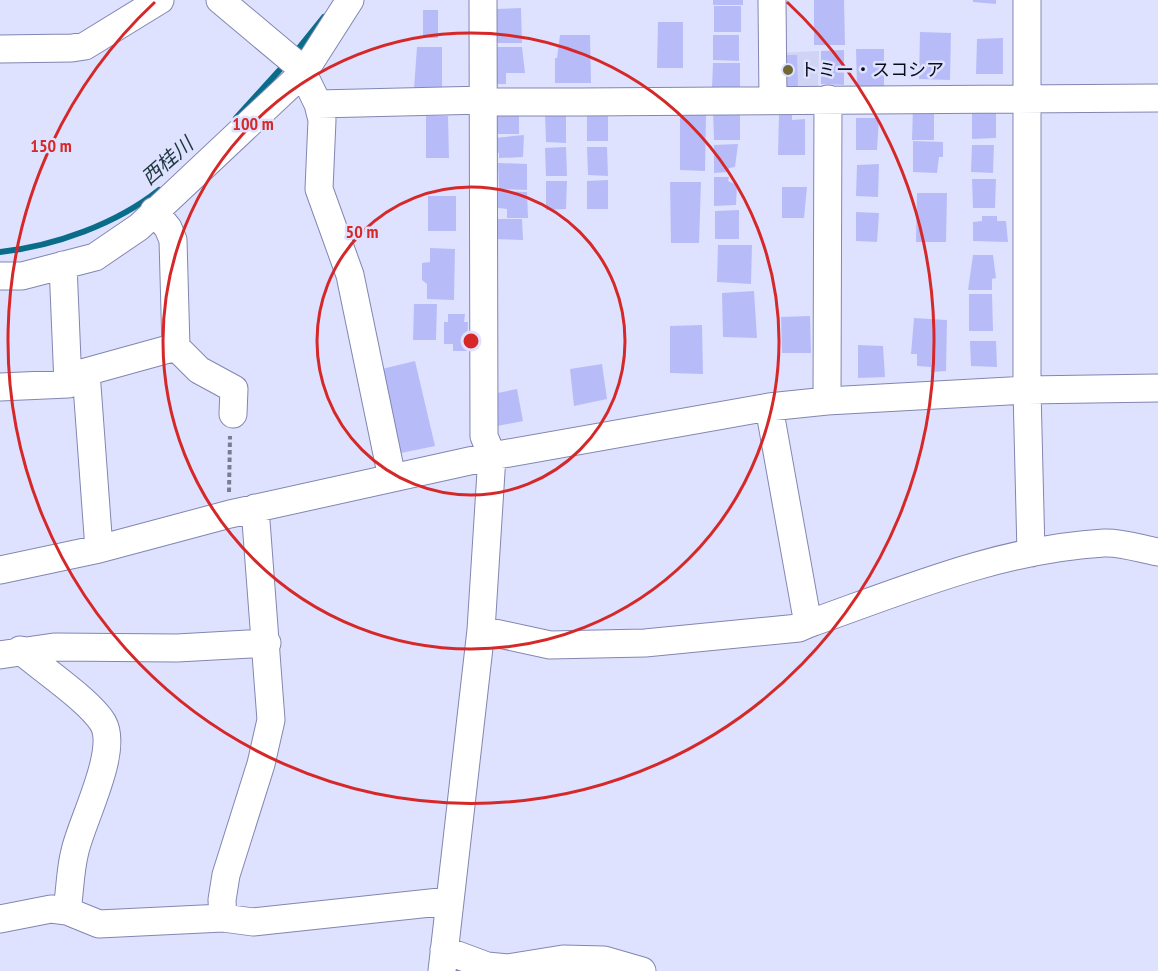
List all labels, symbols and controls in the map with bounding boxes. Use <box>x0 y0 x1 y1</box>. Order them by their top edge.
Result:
place label: トミー・スコシア <box>800 58 944 81</box>
marker: トミー・スコシア <box>781 63 795 77</box>
text: 100 m <box>232 112 274 135</box>
water label: 西桂川 <box>136 130 200 190</box>
text: 150 m <box>30 134 72 157</box>
text: 50 m <box>346 220 378 243</box>
centre of rings <box>461 331 481 351</box>

